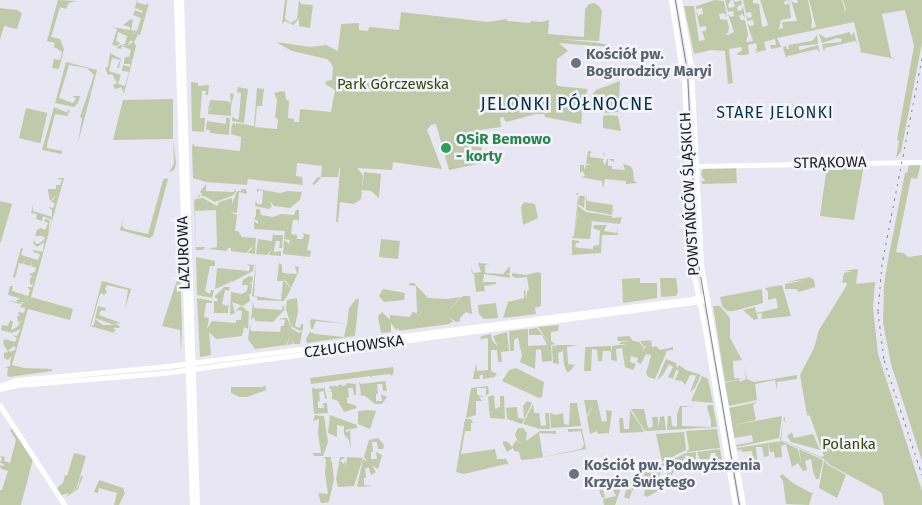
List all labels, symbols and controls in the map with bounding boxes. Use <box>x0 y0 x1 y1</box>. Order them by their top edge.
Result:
place label: Kościół pw. Bogurodzicy Maryi <box>586 45 712 80</box>
marker: Kościół pw. Bogurodzicy Maryi <box>570 57 582 69</box>
park label: Park Górczewska <box>337 76 449 94</box>
district label: JELONKI PÓŁNOCNE <box>478 93 656 115</box>
district label: STARE JELONKI <box>715 103 835 123</box>
street label: POWSTAŃCÓW ŚLĄSKICH <box>677 112 703 276</box>
place label: OSiR Bemowo - korty <box>456 130 551 165</box>
marker: OSiR Bemowo - korty <box>440 142 452 154</box>
street label: STRĄKOWA <box>793 153 867 173</box>
street label: LAZUROWA <box>174 216 194 290</box>
street label: CZŁUCHOWSKA <box>303 332 405 362</box>
park label: Polanka <box>822 436 876 454</box>
place label: Kościół pw. Podwyższenia Krzyża Świętego <box>584 456 761 491</box>
marker: Kościół pw. Podwyższenia Krzyża Świętego <box>568 468 580 480</box>

